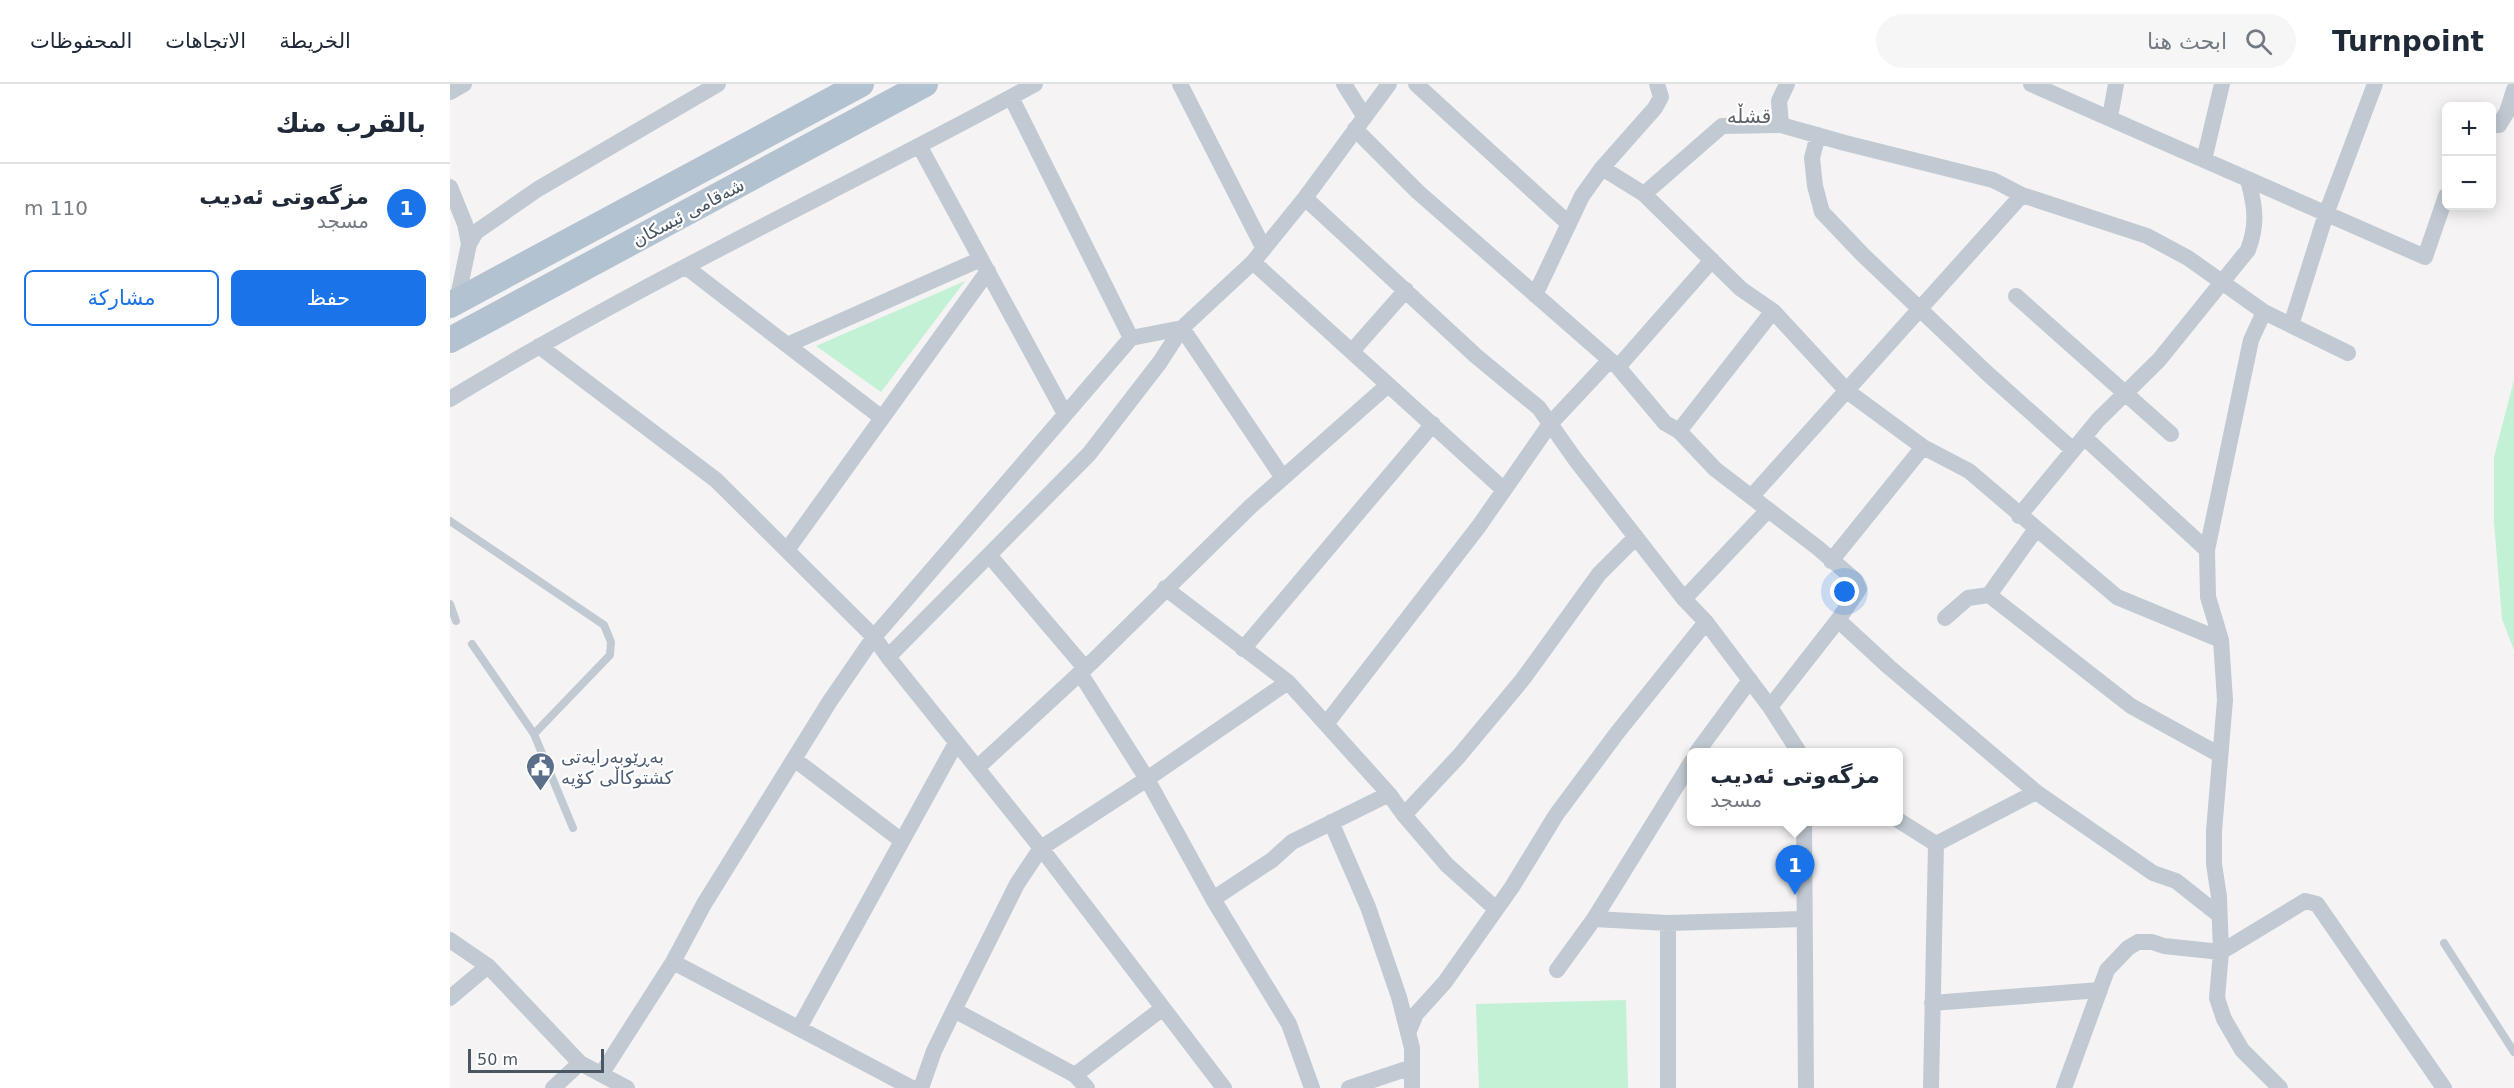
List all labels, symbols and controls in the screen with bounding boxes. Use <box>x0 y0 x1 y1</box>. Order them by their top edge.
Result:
search box <box>1876 14 2296 68</box>
icon: search <box>2242 25 2275 58</box>
text: Turnpoint <box>2332 25 2484 58</box>
text: المحفوظات <box>30 29 132 53</box>
text: الاتجاهات <box>165 29 246 53</box>
text: الخريطة <box>279 29 351 53</box>
text: ابحث هنا <box>2147 29 2227 54</box>
map controls <box>2442 102 2496 210</box>
button: + <box>2442 102 2496 156</box>
district label: قشڵه‌ <box>1727 103 1771 128</box>
text: بالقرب منك <box>276 108 426 138</box>
button: − <box>2442 156 2496 210</box>
street label: شەقامی ئیسکان <box>628 174 748 250</box>
text: مزگەوتی ئەدیب <box>199 184 369 209</box>
text: 110 m <box>24 196 88 220</box>
text: 1 <box>400 196 413 220</box>
text: مسجد <box>317 209 369 233</box>
button: مشاركة <box>24 270 219 326</box>
button: حفظ <box>231 270 426 326</box>
your location <box>1830 577 1859 606</box>
place label: بەڕێوبەرایەتی کشتوکاڵی کۆیە <box>561 746 674 789</box>
popup <box>1687 748 1903 826</box>
public building icon: بەڕێوبەرایەتی کشتوکاڵی کۆیە <box>524 750 556 792</box>
text: مزگەوتی ئەدیب <box>1710 763 1880 788</box>
text: مسجد <box>1710 788 1762 812</box>
pin: 1 <box>1776 846 1814 895</box>
scale bar <box>468 1046 604 1074</box>
text: 50 m <box>477 1050 518 1069</box>

